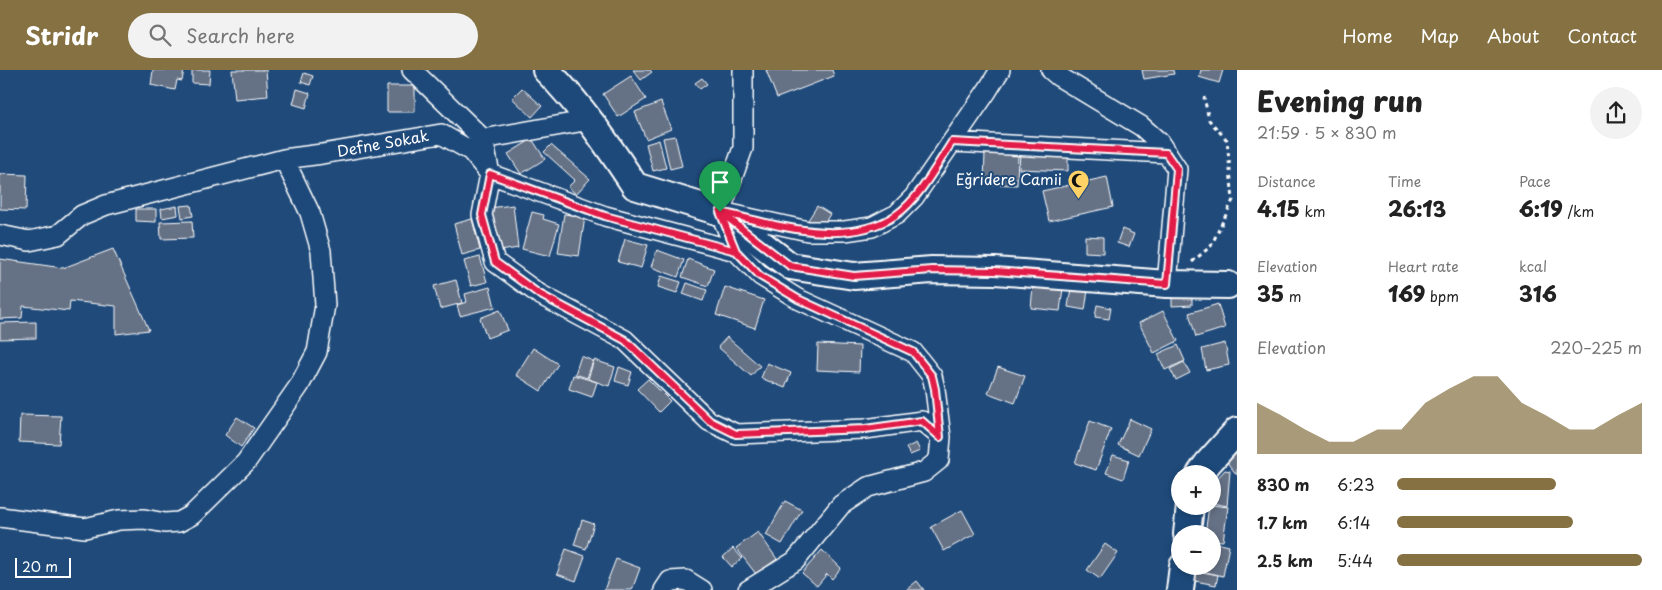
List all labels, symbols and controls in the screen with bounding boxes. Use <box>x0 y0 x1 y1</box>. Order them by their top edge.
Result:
search box <box>128 13 478 58</box>
text: Stridr <box>25 17 98 53</box>
icon: search <box>146 21 174 49</box>
text: Search here <box>186 21 295 49</box>
text: Home <box>1342 22 1392 49</box>
text: Map <box>1420 22 1459 49</box>
text: About <box>1487 22 1539 49</box>
text: Contact <box>1567 22 1637 49</box>
text: Evening run <box>1257 79 1423 122</box>
button: share <box>1590 87 1642 139</box>
text: 21:59 · 5 × 830 m <box>1257 120 1397 144</box>
street label: Defne Sokak <box>335 123 431 162</box>
pin <box>699 161 741 212</box>
place label: Eğridere Camii <box>956 167 1062 190</box>
icon: arrive <box>706 168 734 196</box>
mosque icon: Eğridere Camii <box>1066 168 1090 199</box>
text: Distance <box>1257 171 1316 192</box>
text: Time <box>1388 171 1421 192</box>
text: Pace <box>1519 171 1551 192</box>
text: 4.15 <box>1257 192 1300 224</box>
text: 26:13 <box>1388 192 1446 224</box>
text: 6:19 <box>1519 192 1563 224</box>
text: km <box>1300 201 1325 222</box>
text: /km <box>1563 201 1594 222</box>
text: Elevation <box>1257 256 1317 277</box>
text: Heart rate <box>1388 256 1459 277</box>
text: kcal <box>1519 256 1547 277</box>
text: 35 <box>1257 277 1284 309</box>
text: 169 <box>1388 277 1425 309</box>
text: 316 <box>1519 277 1557 309</box>
text: m <box>1284 286 1301 307</box>
text: bpm <box>1425 286 1459 307</box>
text: Elevation <box>1257 335 1326 359</box>
text: 220–225 m <box>1550 335 1642 359</box>
map controls <box>1171 465 1221 575</box>
button: + <box>1171 465 1221 515</box>
text: 830 m <box>1257 472 1309 496</box>
text: 6:23 <box>1337 472 1374 496</box>
text: 1.7 km <box>1257 510 1308 534</box>
text: 6:14 <box>1337 510 1371 534</box>
button: − <box>1171 525 1221 575</box>
text: 2.5 km <box>1257 548 1313 572</box>
text: 5:44 <box>1337 548 1373 572</box>
scale bar <box>15 555 71 578</box>
text: 20 m <box>22 556 58 577</box>

